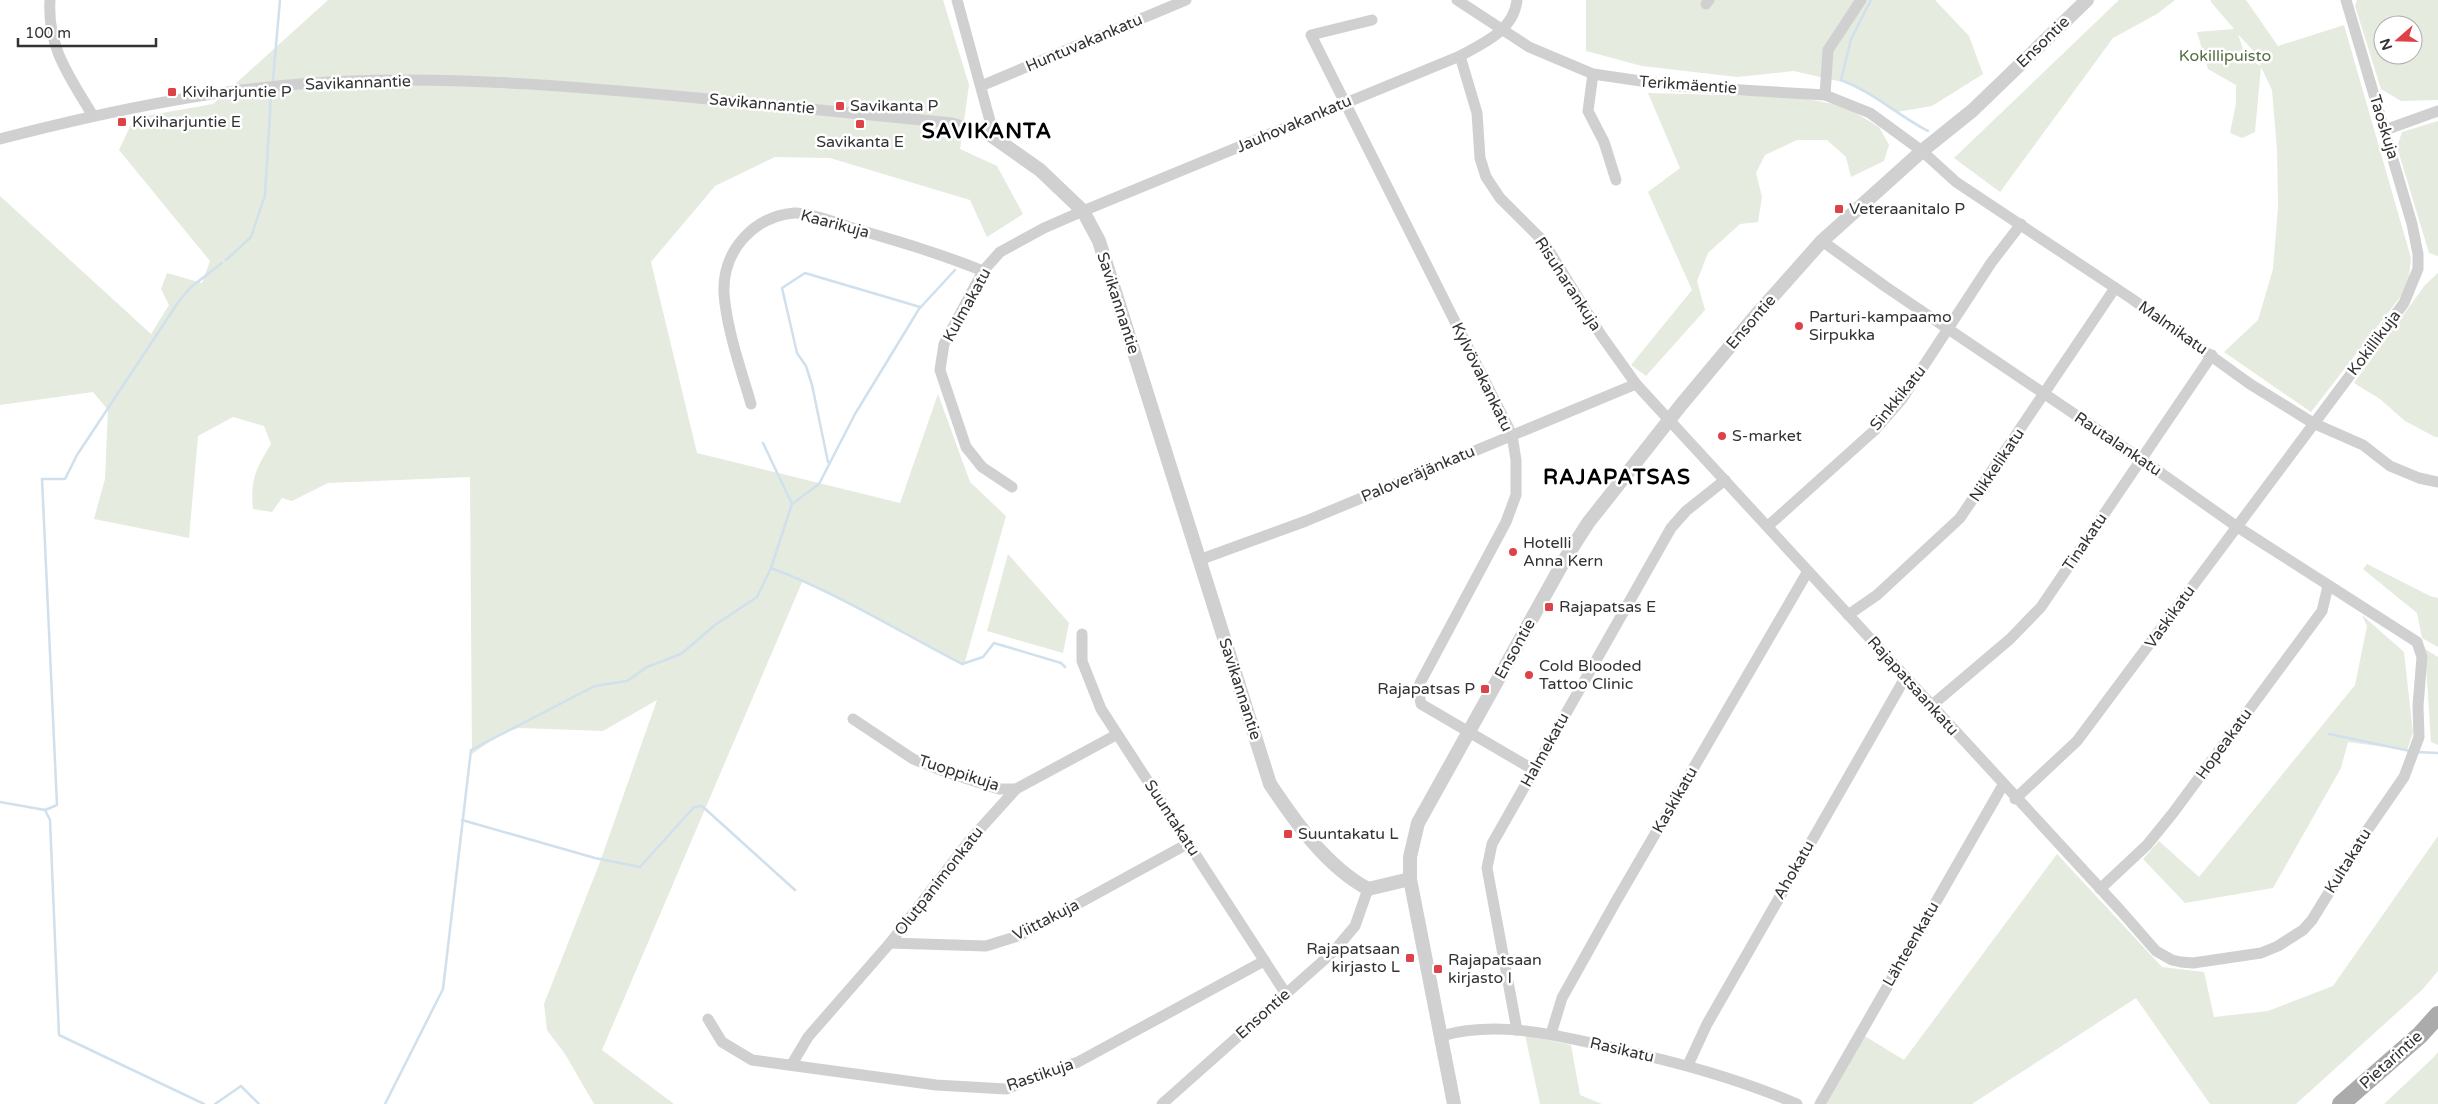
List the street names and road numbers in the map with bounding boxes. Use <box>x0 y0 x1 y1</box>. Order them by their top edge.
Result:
street label: Huntuvakankatu <box>1023 9 1145 77</box>
street label: Ensontie <box>2012 12 2074 72</box>
street label: Savikannantie <box>305 71 411 95</box>
street label: Terikmäentie <box>1638 72 1738 98</box>
street label: Savikannantie <box>708 89 816 119</box>
street label: Jauhovakankatu <box>1233 91 1355 157</box>
street label: Taoskuja <box>2365 92 2403 162</box>
street label: Kaarikuja <box>798 205 872 243</box>
street label: Risuharankuja <box>1530 233 1606 335</box>
street label: Savikannantie <box>1092 250 1144 356</box>
street label: Kulmakatu <box>939 265 995 345</box>
street label: Ensontie <box>1722 291 1780 353</box>
street label: Malmikatu <box>2134 297 2212 359</box>
street label: Kokillikuja <box>2343 306 2405 380</box>
street label: Kylvövakankatu <box>1447 319 1517 435</box>
street label: Sinkkikatu <box>1866 361 1930 435</box>
street label: Rautalankatu <box>2070 407 2166 481</box>
street label: Nikkelikatu <box>1965 424 2029 506</box>
street label: Paloveräjänkatu <box>1358 441 1478 507</box>
street label: Tinakatu <box>2058 509 2112 575</box>
street label: Vaskikatu <box>2141 582 2199 652</box>
street label: Ensontie <box>1490 615 1540 683</box>
street label: Rajapatsaankatu <box>1863 632 1963 740</box>
street label: Savikannantie <box>1214 636 1266 742</box>
street label: Hopeakatu <box>2192 705 2256 783</box>
street label: Halmekatu <box>1516 709 1574 791</box>
street label: Tuoppikuja <box>916 751 1002 795</box>
street label: Kaskikatu <box>1648 763 1702 837</box>
street label: Suuntakatu <box>1140 776 1204 860</box>
street label: Olutpanimonkatu <box>890 822 988 940</box>
street label: Kultakatu <box>2320 825 2376 897</box>
street label: Ahokatu <box>1769 837 1819 903</box>
street label: Viittakuja <box>1010 895 1082 945</box>
street label: Lähteenkatu <box>1879 898 1943 990</box>
street label: Ensontie <box>1232 985 1294 1043</box>
street label: Pietarintie <box>2355 1027 2427 1093</box>
street label: Rasikatu <box>1588 1033 1656 1067</box>
street label: Rastikuja <box>1004 1054 1076 1096</box>

